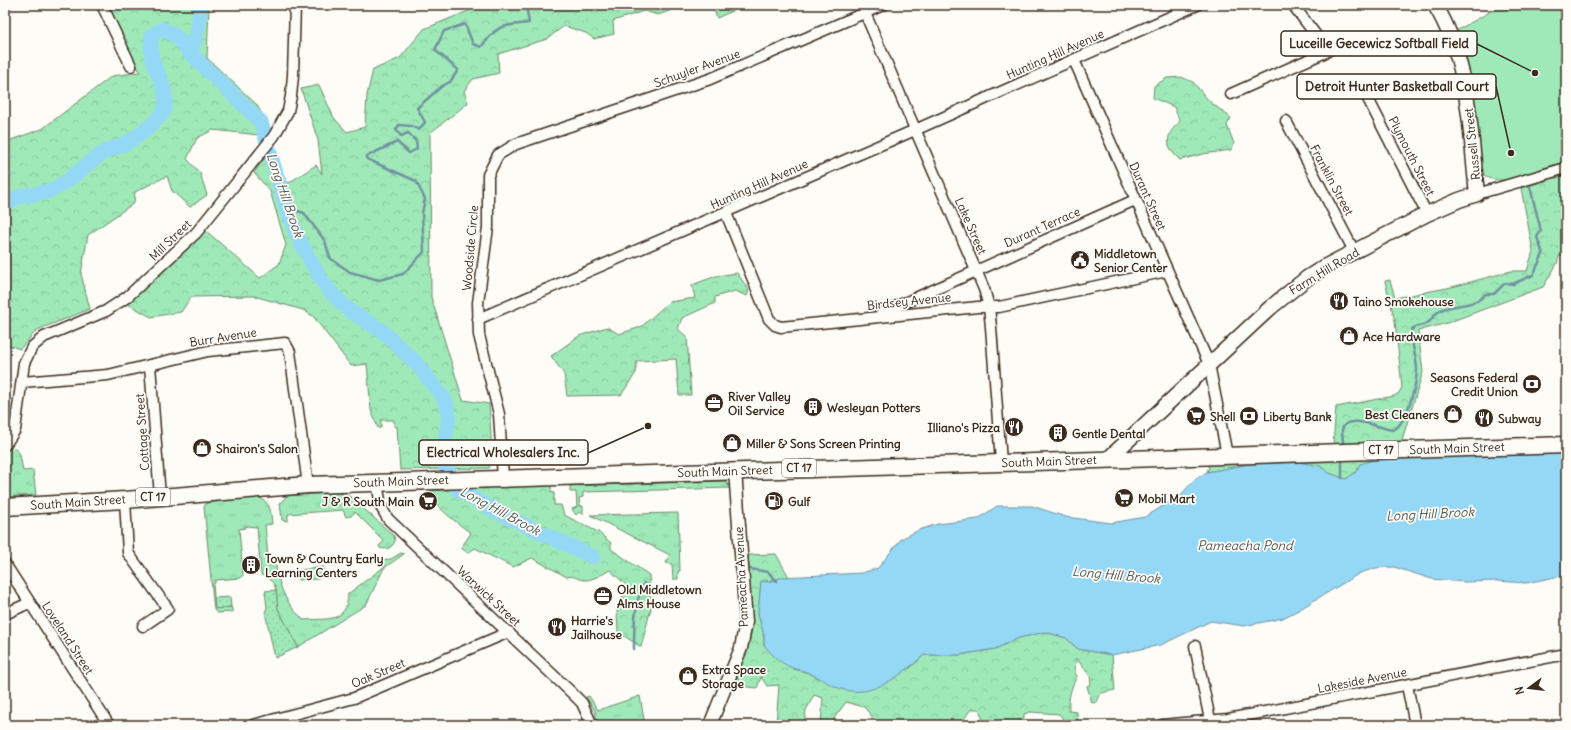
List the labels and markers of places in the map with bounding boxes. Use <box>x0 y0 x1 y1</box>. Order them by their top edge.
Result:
callout: Luceille Gecewicz Softball Field <box>1281 31 1477 56</box>
callout: Detroit Hunter Basketball Court <box>1297 74 1496 99</box>
place label: Middletown Senior Center <box>1094 246 1168 275</box>
public building icon: Middletown Senior Center <box>1069 249 1091 271</box>
restaurant icon: Taino Smokehouse <box>1328 290 1350 312</box>
place label: Taino Smokehouse <box>1353 294 1454 309</box>
shop icon: Ace Hardware <box>1338 325 1360 347</box>
place label: Ace Hardware <box>1363 329 1441 344</box>
place label: Seasons Federal Credit Union <box>1430 370 1518 399</box>
bank icon: Seasons Federal Credit Union <box>1521 373 1543 395</box>
place label: River Valley Oil Service <box>728 389 791 418</box>
office icon: River Valley Oil Service <box>703 392 725 414</box>
building icon: Wesleyan Potters <box>802 396 824 418</box>
place label: Wesleyan Potters <box>827 400 921 416</box>
shop icon: Best Cleaners <box>1442 403 1464 425</box>
supermarket icon: Shell <box>1185 405 1207 427</box>
bank icon: Liberty Bank <box>1238 405 1260 427</box>
place label: Best Cleaners <box>1365 407 1440 422</box>
restaurant icon: Subway <box>1473 407 1495 429</box>
place label: Shell <box>1210 409 1236 424</box>
place label: Liberty Bank <box>1263 409 1332 425</box>
place label: Subway <box>1498 411 1542 427</box>
restaurant icon: Illiano's Pizza <box>1003 416 1025 438</box>
place label: Illiano's Pizza <box>928 420 1000 435</box>
building icon: Gentle Dental <box>1047 422 1069 444</box>
place label: Gentle Dental <box>1072 426 1146 441</box>
shop icon: Miller & Sons Screen Printing <box>721 432 743 454</box>
place label: Miller & Sons Screen Printing <box>746 436 901 452</box>
shop icon: Shairon's Salon <box>191 437 213 459</box>
callout: Electrical Wholesalers Inc. <box>419 440 588 465</box>
place label: Shairon's Salon <box>216 441 298 456</box>
supermarket icon: Mobil Mart <box>1113 487 1135 509</box>
supermarket icon: J & R South Main <box>417 490 439 512</box>
fuel station icon: Gulf <box>763 490 785 512</box>
place label: Mobil Mart <box>1138 491 1196 506</box>
place label: J & R South Main <box>322 494 414 509</box>
place label: Gulf <box>788 494 811 509</box>
place label: Town & Country Early Learning Centers <box>265 551 384 581</box>
building icon: Town & Country Early Learning Centers <box>240 554 262 576</box>
place label: Old Middletown Alms House <box>617 582 702 611</box>
office icon: Old Middletown Alms House <box>592 585 614 607</box>
place label: Harrie's Jailhouse <box>571 613 622 642</box>
restaurant icon: Harrie's Jailhouse <box>546 616 568 638</box>
place label: Extra Space Storage <box>702 662 767 692</box>
shop icon: Extra Space Storage <box>677 665 699 687</box>

